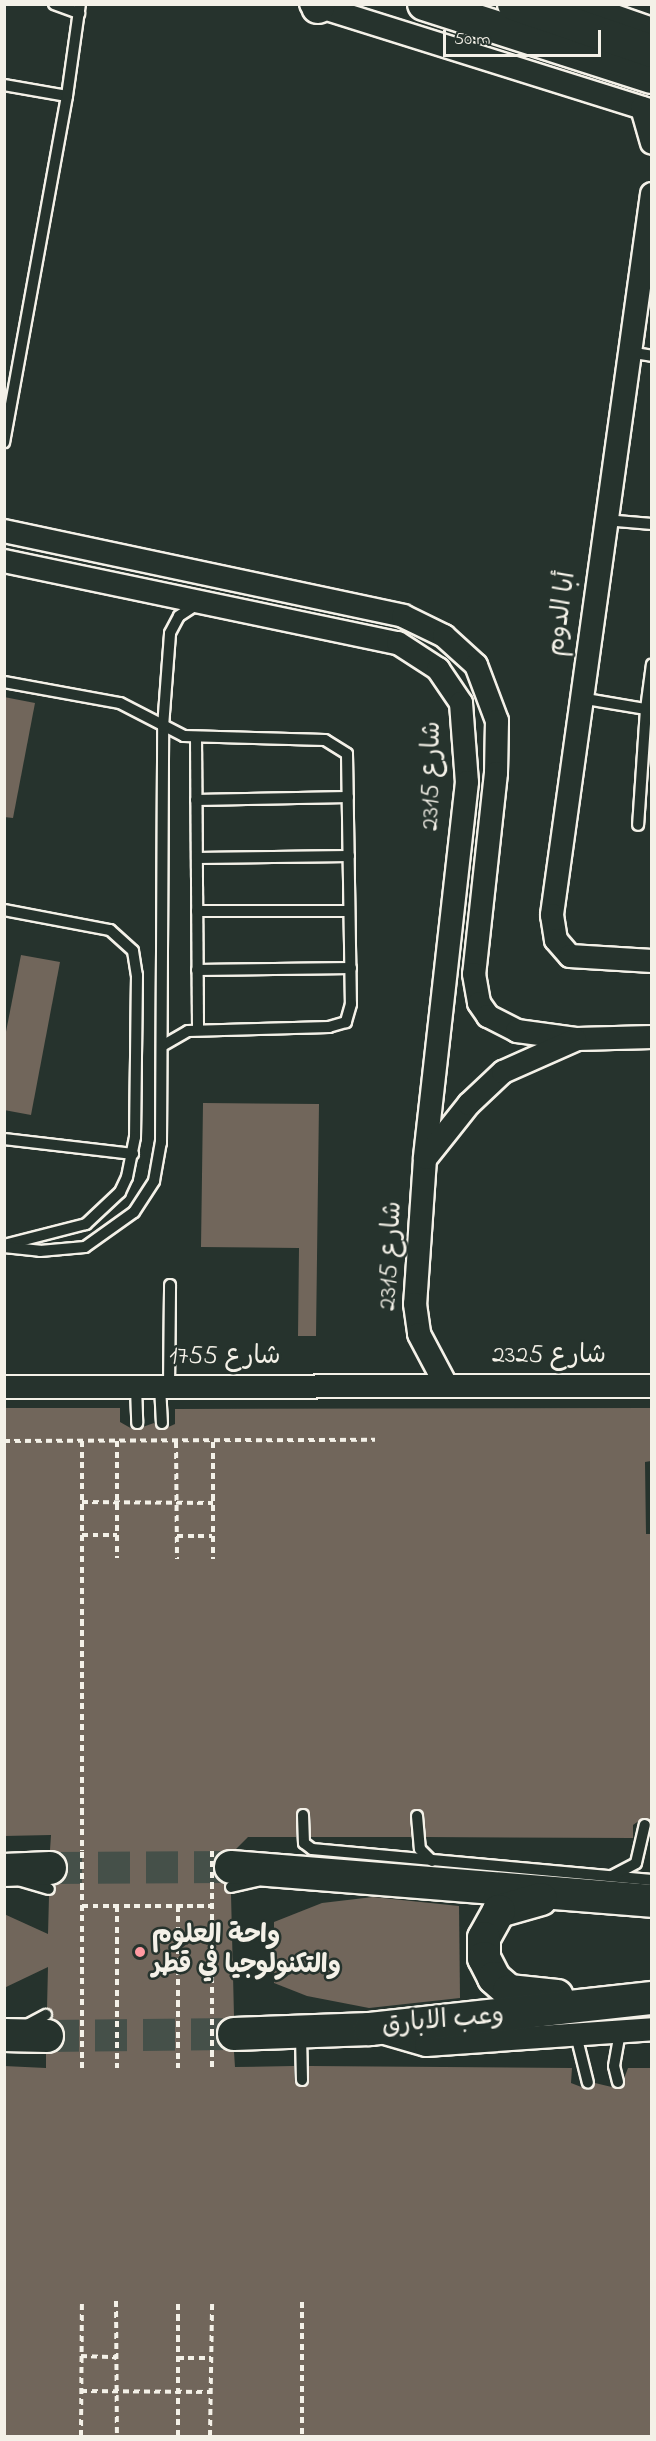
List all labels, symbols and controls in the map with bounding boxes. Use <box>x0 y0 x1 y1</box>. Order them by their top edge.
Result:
scale bar <box>446 18 604 56</box>
text: 50 m <box>454 27 491 53</box>
street label: أبا الدوم <box>542 570 584 658</box>
street label: شارع 2315 <box>416 721 450 831</box>
street label: شارع 2315 <box>374 1200 410 1312</box>
street label: شارع 2325 <box>492 1341 606 1373</box>
street label: شارع 1755 <box>169 1342 281 1374</box>
place label: واحة العلوم والتكنولوجيا في قطر <box>152 1921 341 1982</box>
marker: واحة العلوم والتكنولوجيا في قطر <box>133 1945 147 1959</box>
street label: وعب الابارق <box>381 2001 505 2043</box>

